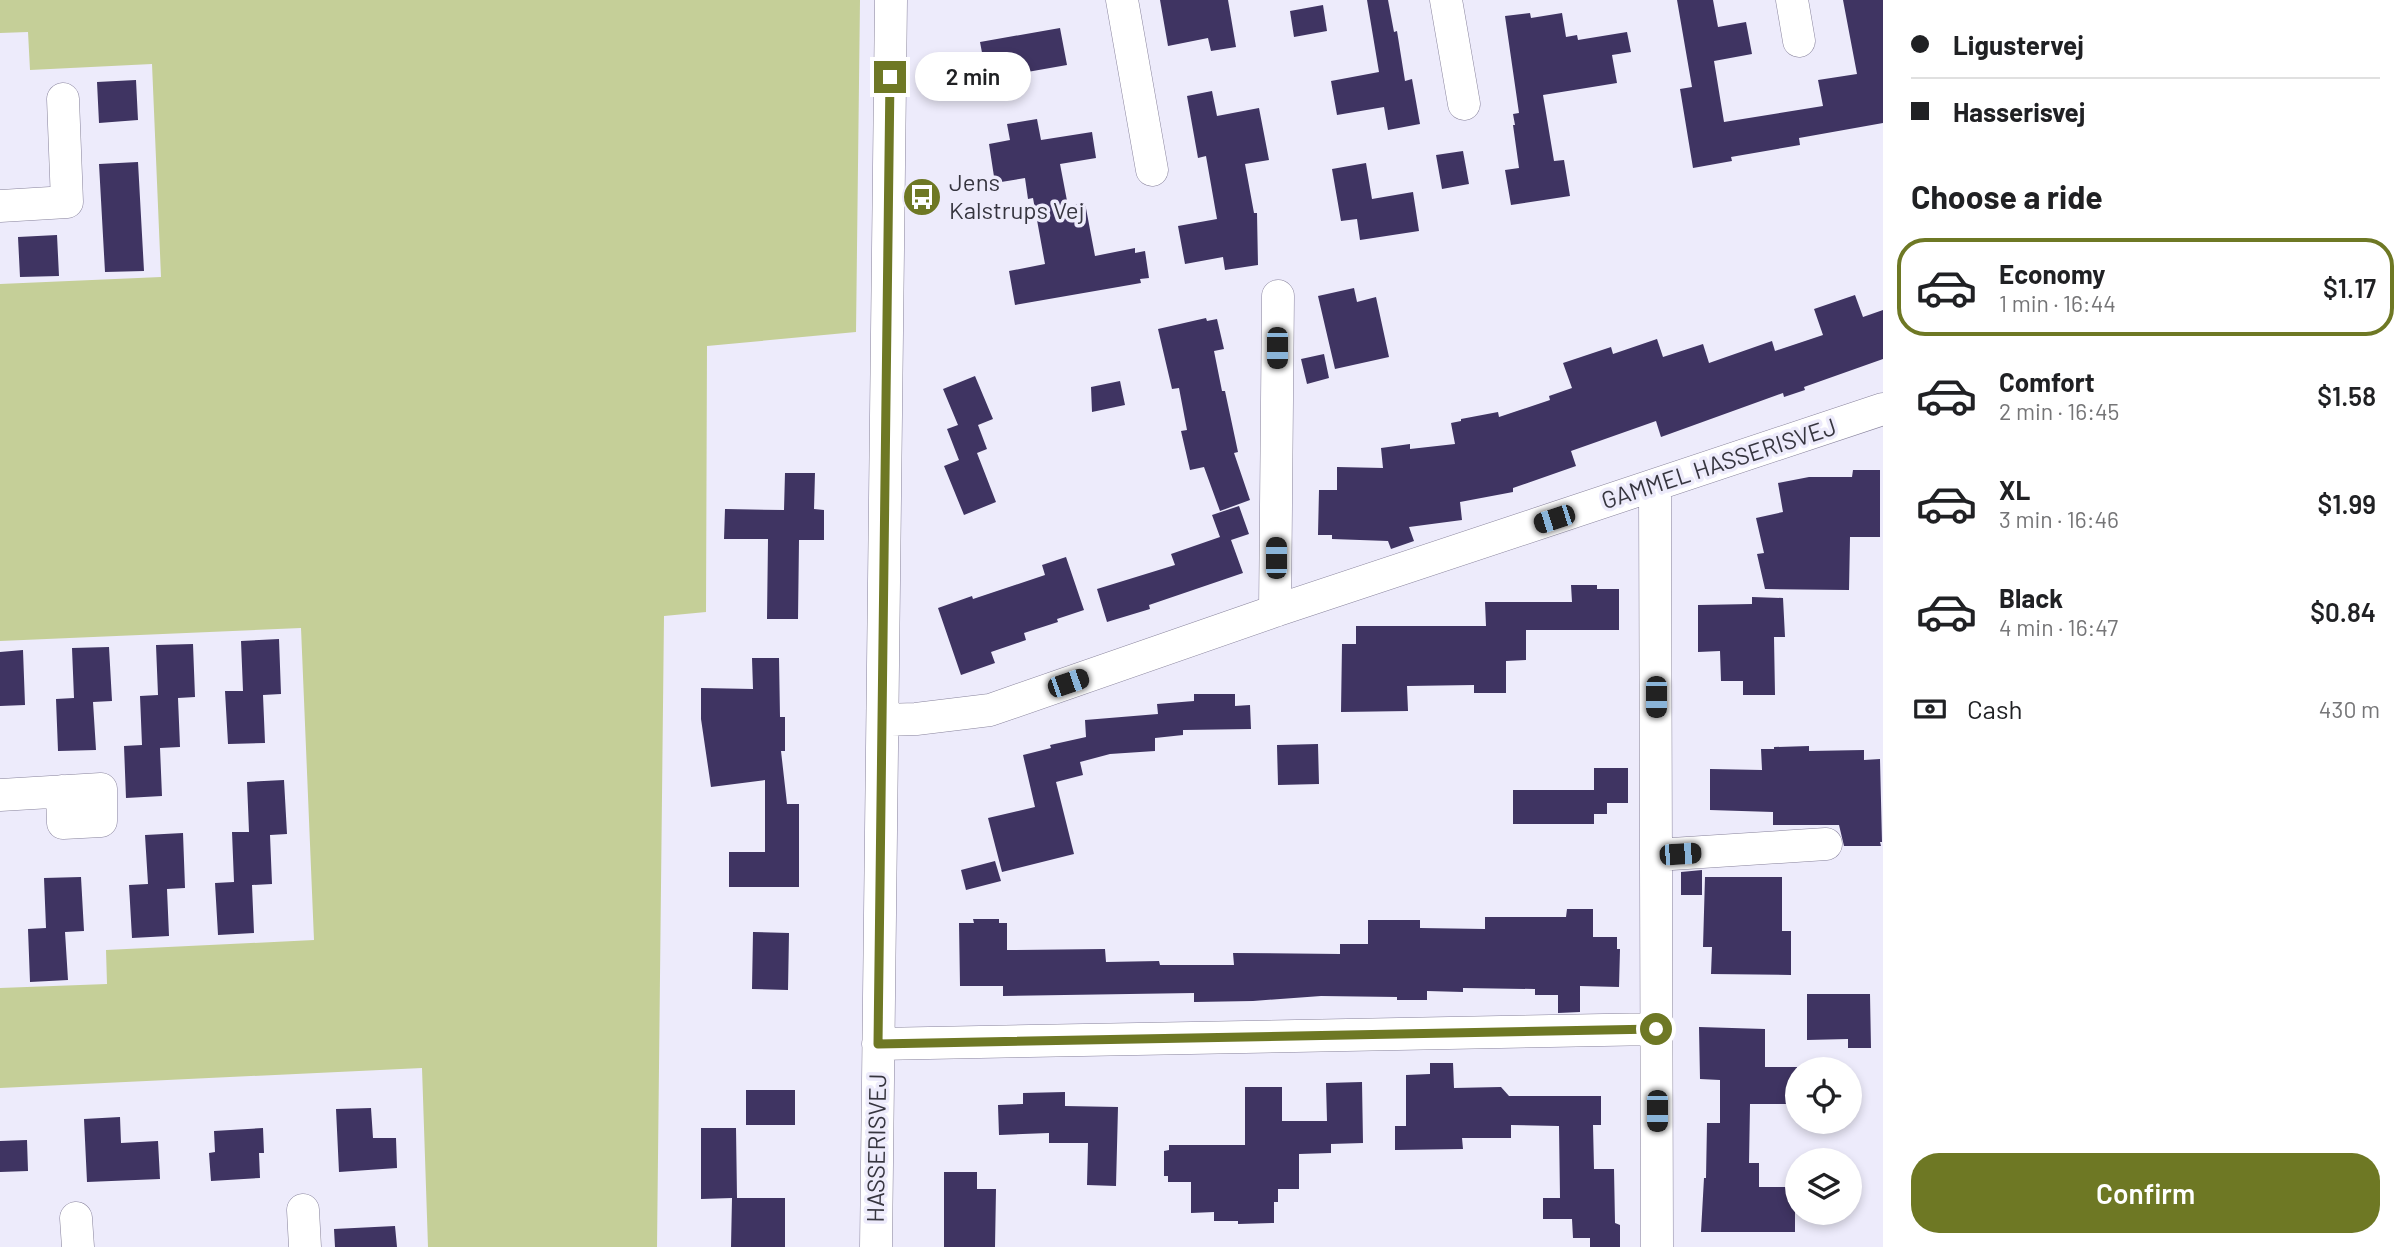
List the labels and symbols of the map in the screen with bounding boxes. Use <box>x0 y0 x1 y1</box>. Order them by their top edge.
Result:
callout: 2 min <box>914 52 1030 102</box>
route end <box>874 61 906 93</box>
place label: Jens Kalstrups Vej <box>949 167 1085 224</box>
bus stop icon: Jens Kalstrups Vej <box>901 176 943 218</box>
car <box>1267 327 1288 369</box>
street label: GAMMEL HASSERISVEJ <box>1597 411 1840 514</box>
car <box>1531 503 1578 535</box>
car <box>1266 537 1287 579</box>
car <box>1045 666 1092 700</box>
car <box>1646 676 1667 718</box>
car <box>1659 842 1702 866</box>
route start <box>1640 1013 1672 1045</box>
street label: HASSERISVEJ <box>860 1073 891 1223</box>
car <box>1647 1090 1668 1132</box>

